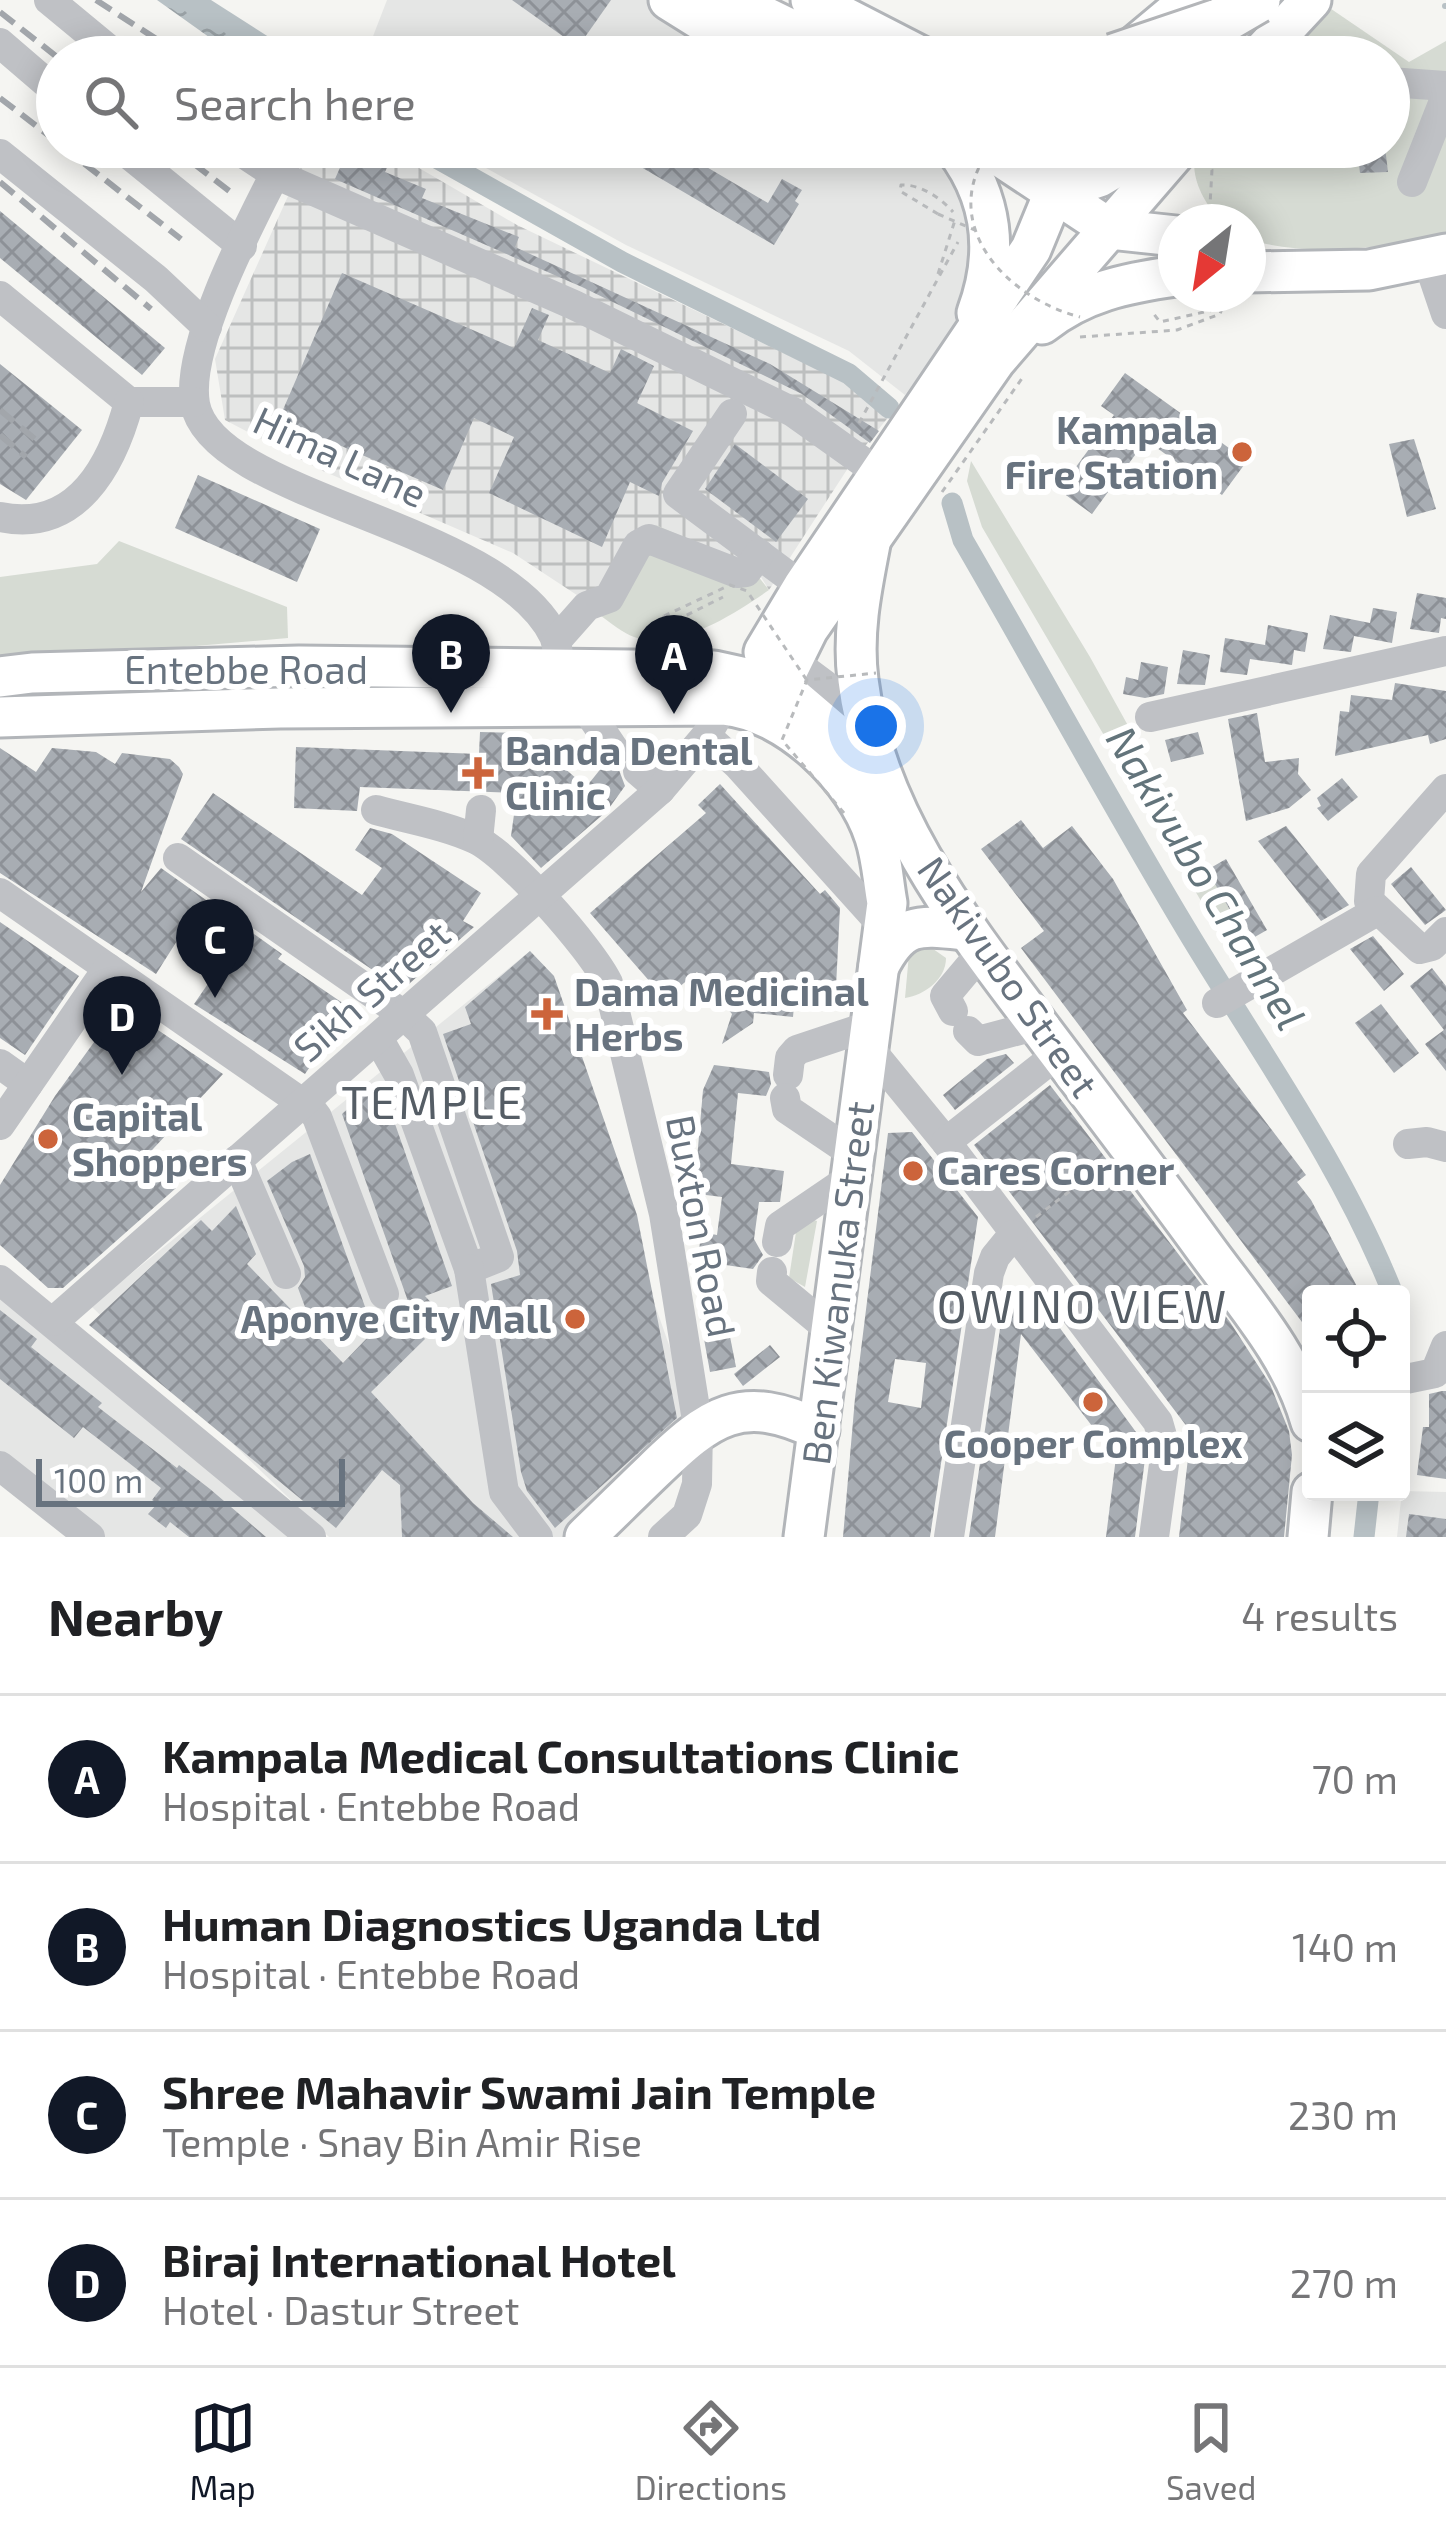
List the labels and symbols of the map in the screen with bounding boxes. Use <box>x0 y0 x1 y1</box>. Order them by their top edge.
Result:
north arrow <box>1158 204 1266 312</box>
street label: Hima Lane <box>247 395 434 516</box>
place label: Kampala Fire Station <box>1005 405 1218 497</box>
marker: Kampala Fire Station <box>1229 439 1255 465</box>
pin: B <box>412 614 490 713</box>
pin: A <box>635 615 713 714</box>
street label: Entebbe Road <box>124 645 368 692</box>
your location <box>846 696 906 756</box>
water label: Nakivubo Channel <box>1098 716 1318 1038</box>
place label: Banda Dental Clinic <box>505 726 753 818</box>
marker: Banda Dental Clinic <box>462 757 494 789</box>
street label: Nakivubo Street <box>909 847 1110 1105</box>
pin: C <box>176 899 254 998</box>
street label: Sikh Street <box>283 909 459 1070</box>
place label: Dama Medicinal Herbs <box>574 967 869 1059</box>
pin: D <box>83 976 161 1075</box>
marker: Dama Medicinal Herbs <box>531 998 563 1030</box>
district label: TEMPLE <box>341 1074 525 1128</box>
place label: Capital Shoppers <box>72 1092 247 1184</box>
street label: Ben Kiwanuka Street <box>791 1098 882 1467</box>
street label: Buxton Road <box>658 1111 747 1341</box>
marker: Capital Shoppers <box>35 1126 61 1152</box>
place label: Cares Corner <box>937 1146 1175 1193</box>
marker: Cares Corner <box>900 1158 926 1184</box>
district label: OWINO VIEW <box>937 1278 1229 1332</box>
place label: Aponye City Mall <box>241 1294 551 1342</box>
marker: Aponye City Mall <box>562 1306 588 1332</box>
marker: Cooper Complex <box>1080 1389 1106 1415</box>
place label: Cooper Complex <box>943 1419 1243 1466</box>
scale bar <box>36 1453 345 1506</box>

